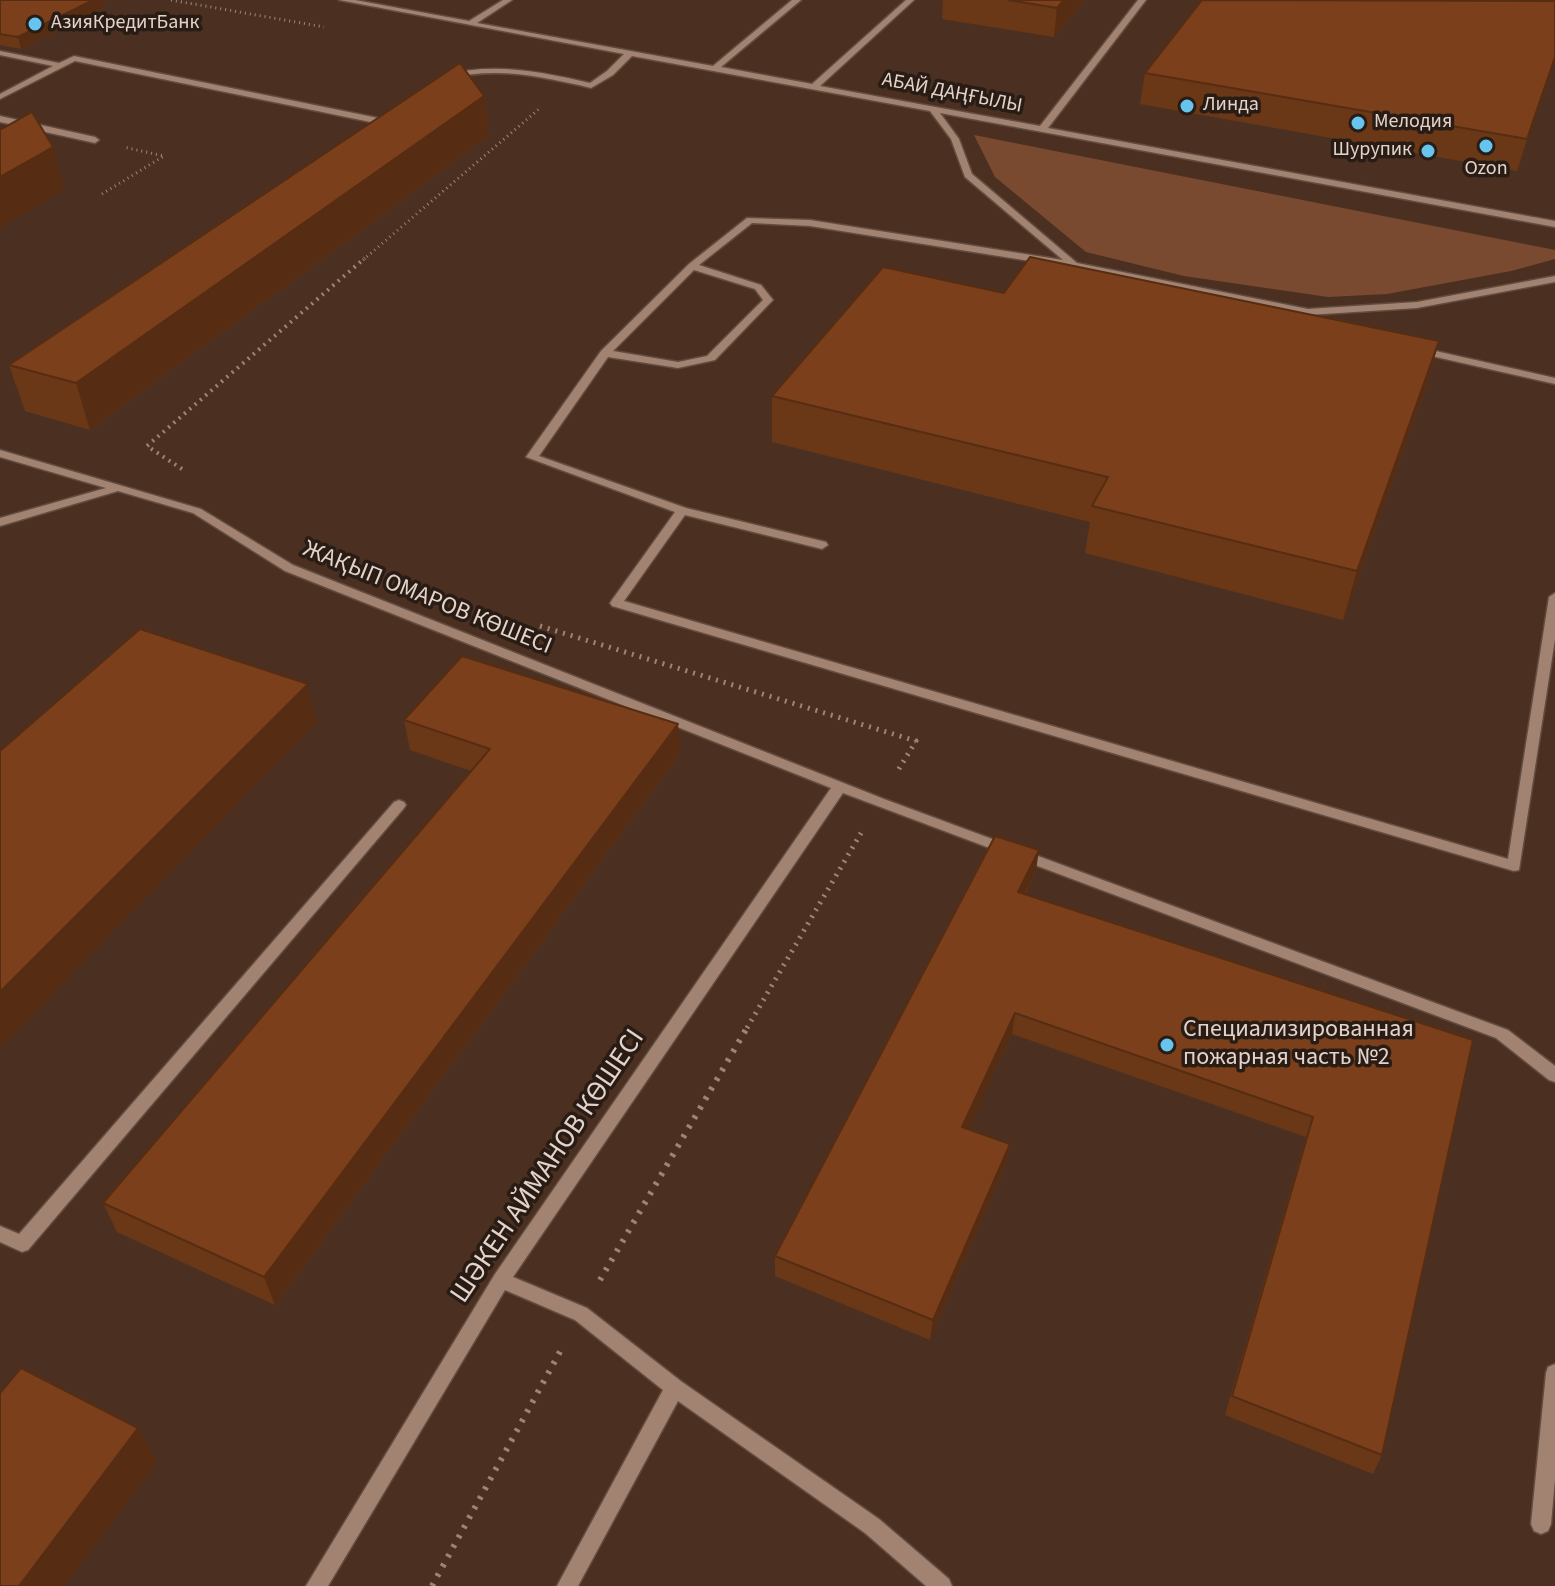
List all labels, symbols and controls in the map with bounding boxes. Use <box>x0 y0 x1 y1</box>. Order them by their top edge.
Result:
place label: АзияКредитБанк <box>51 12 199 36</box>
marker: АзияКредитБанк <box>26 15 44 33</box>
street label: АБАЙ ДАҢҒЫЛЫ <box>880 69 1024 119</box>
place label: Линда <box>1203 94 1259 118</box>
marker: Линда <box>1178 97 1196 115</box>
place label: Мелодия <box>1374 111 1452 135</box>
marker: Мелодия <box>1349 114 1367 132</box>
marker: Ozon <box>1477 137 1495 155</box>
place label: Шурупик <box>1332 139 1412 163</box>
marker: Шурупик <box>1419 142 1437 160</box>
place label: Ozon <box>1464 158 1508 182</box>
street label: ЖАҚЫП ОМАРОВ КӨШЕСІ <box>298 536 556 662</box>
place label: Специализированная пожарная часть №2 <box>1183 1017 1414 1073</box>
street label: ШӘКЕН АЙМАНОВ КӨШЕСІ <box>445 1024 653 1310</box>
marker: Специализированная пожарная часть №2 <box>1158 1036 1176 1054</box>

